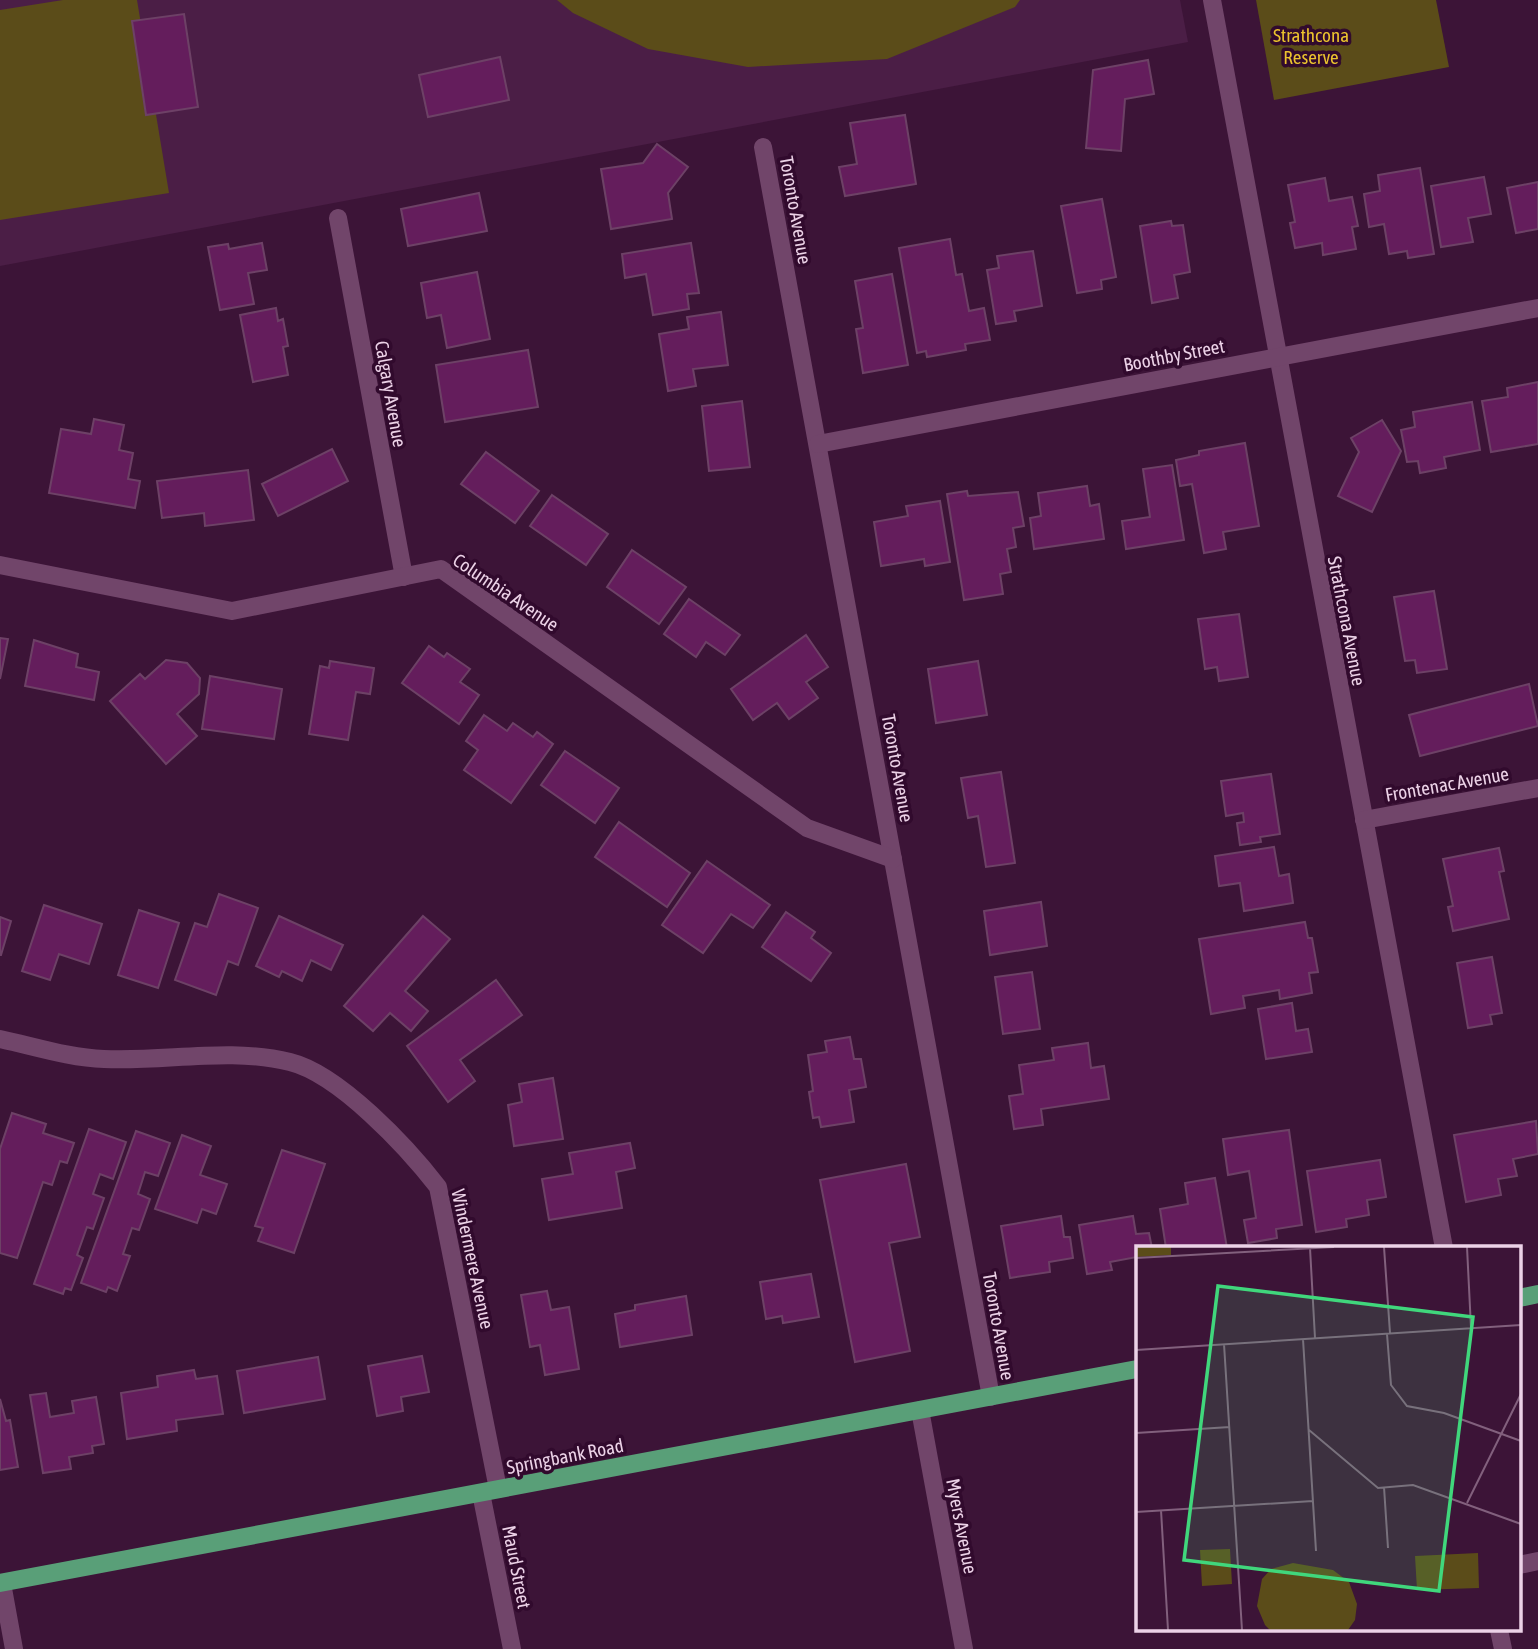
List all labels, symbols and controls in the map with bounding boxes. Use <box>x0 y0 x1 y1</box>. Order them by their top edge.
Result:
park label: Strathcona Reserve <box>1273 24 1349 68</box>
street label: Toronto Avenue <box>776 154 816 266</box>
street label: Boothby Street <box>1122 334 1226 376</box>
street label: Calgary Avenue <box>371 339 411 449</box>
street label: Columbia Avenue <box>449 549 563 635</box>
street label: Strathcona Avenue <box>1324 554 1370 688</box>
street label: Toronto Avenue <box>878 712 918 824</box>
street label: Frontenac Avenue <box>1383 762 1511 806</box>
street label: Windermere Avenue <box>447 1187 499 1331</box>
inset map <box>1136 1246 1520 1632</box>
street label: Toronto Avenue <box>979 1270 1019 1382</box>
street label: Springbank Road <box>505 1434 625 1478</box>
street label: Myers Avenue <box>942 1477 982 1575</box>
street label: Maud Street <box>498 1524 536 1610</box>

